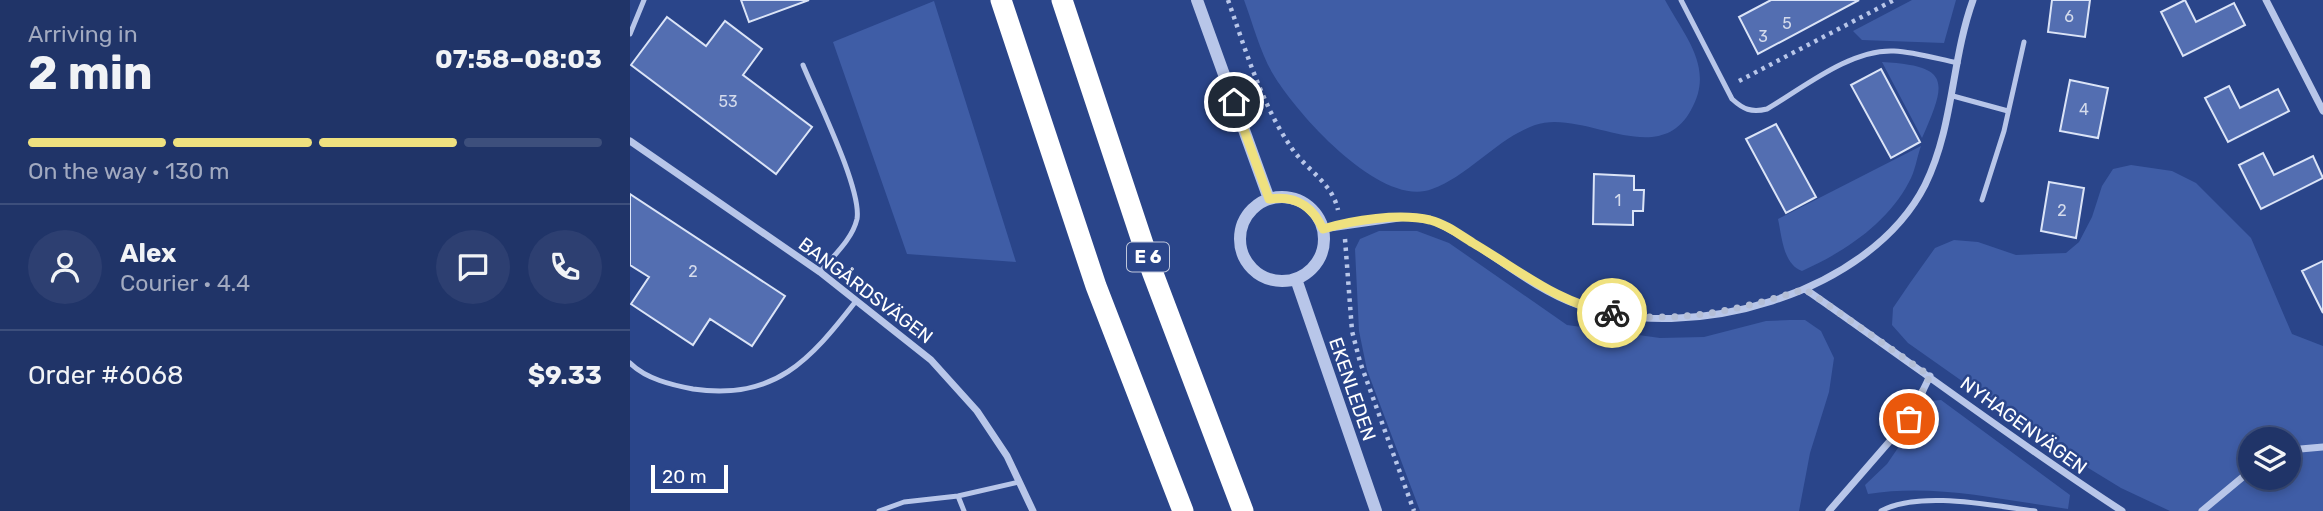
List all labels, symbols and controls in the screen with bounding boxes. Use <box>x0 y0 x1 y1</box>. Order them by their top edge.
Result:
house number: 6 <box>2064 7 2074 26</box>
house number: 5 <box>1782 14 1792 33</box>
text: Arriving in <box>28 20 138 48</box>
house number: 3 <box>1758 27 1768 46</box>
text: 07:58–08:03 <box>435 44 602 75</box>
text: 2 min <box>28 46 153 101</box>
pin <box>1204 72 1264 132</box>
icon: home <box>1215 83 1253 121</box>
house number: 53 <box>718 92 738 111</box>
house number: 4 <box>2079 100 2089 119</box>
text: On the way · 130 m <box>28 157 229 185</box>
house number: 1 <box>1615 191 1621 210</box>
house number: 2 <box>2057 201 2067 220</box>
button: person <box>28 230 102 304</box>
button: chat <box>436 230 510 304</box>
button: phone <box>528 230 602 304</box>
street label: BANGÅRDSVÄGEN <box>794 232 937 348</box>
text: Alex <box>120 238 176 269</box>
road number: E 6 <box>1127 243 1169 272</box>
house number: 2 <box>688 262 698 281</box>
text: Courier · 4.4 <box>120 269 250 297</box>
courier <box>1577 278 1647 348</box>
icon: bike <box>1593 294 1631 332</box>
street label: EKENLEDEN <box>1324 335 1381 444</box>
text: Order #6068 <box>28 360 183 391</box>
text: $9.33 <box>528 360 602 391</box>
street label: NYHAGENVÄGEN <box>1956 372 2091 479</box>
pin <box>1879 389 1939 449</box>
icon: bag <box>1890 400 1928 438</box>
map controls <box>2238 427 2301 490</box>
button: layers <box>2238 427 2301 490</box>
scale bar <box>651 462 728 494</box>
text: 20 m <box>662 465 707 488</box>

